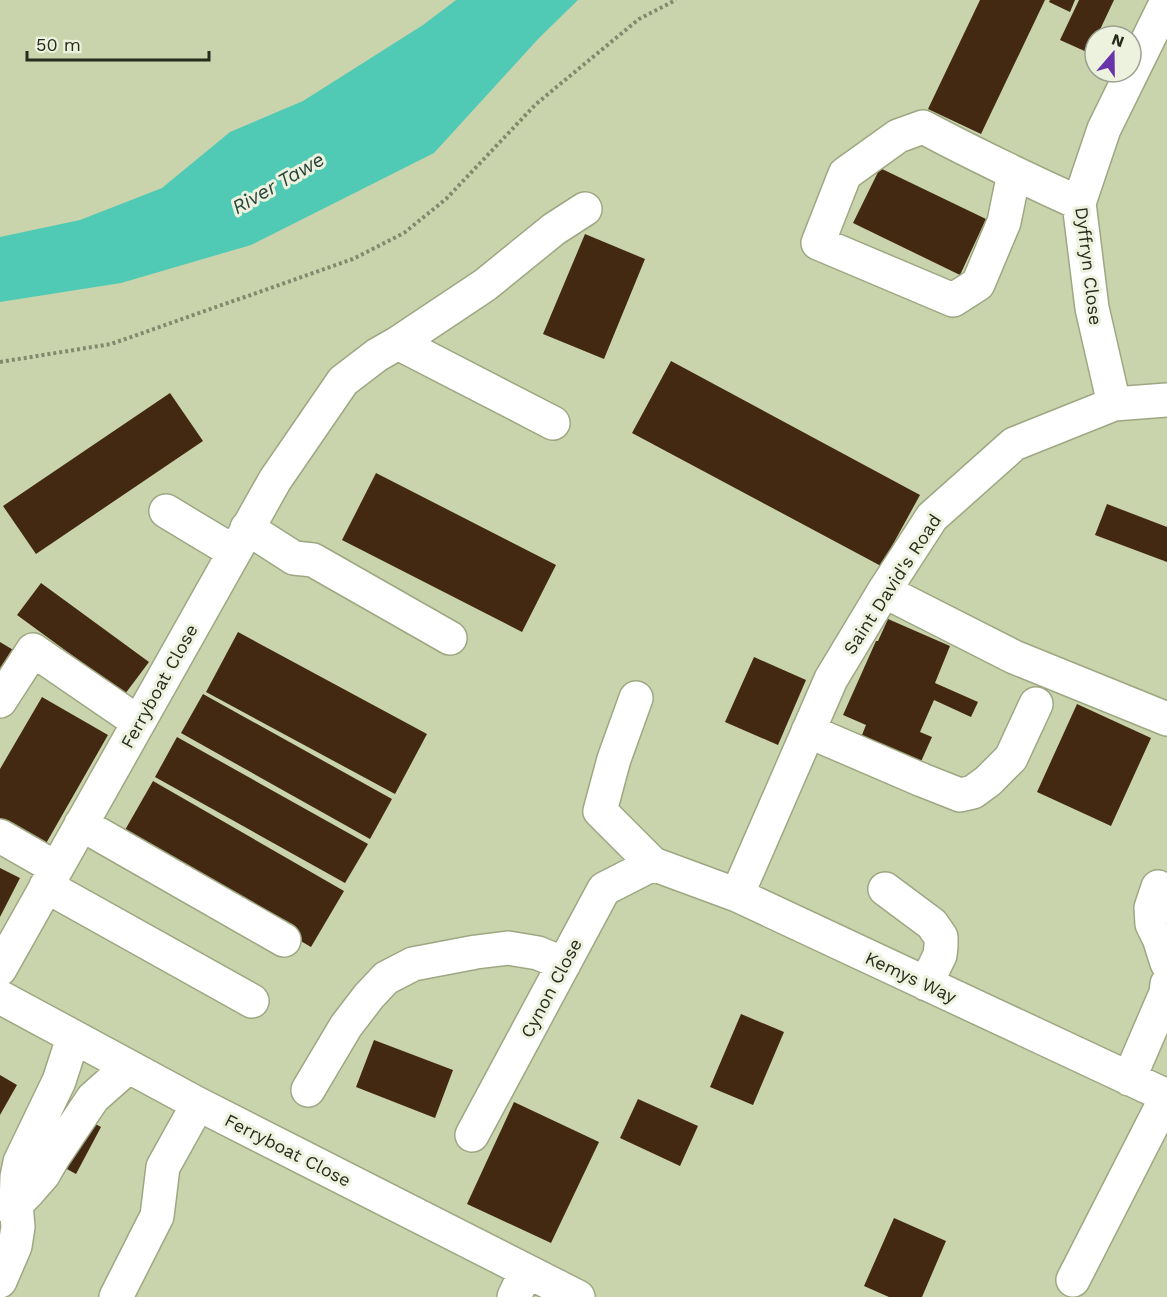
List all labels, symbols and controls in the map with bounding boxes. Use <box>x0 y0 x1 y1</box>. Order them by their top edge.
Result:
scale bar <box>27 24 208 62</box>
north arrow <box>1083 24 1143 84</box>
text: N <box>1109 29 1127 51</box>
text: 50 m <box>36 34 81 55</box>
water label: River Tawe <box>227 147 329 219</box>
street label: Dyffryn Close <box>1071 206 1107 326</box>
street label: Saint David's Road <box>839 510 945 658</box>
street label: Ferryboat Close <box>116 620 202 752</box>
street label: Cynon Close <box>516 935 586 1041</box>
street label: Kemys Way <box>862 947 961 1008</box>
street label: Ferryboat Close <box>222 1109 354 1191</box>

